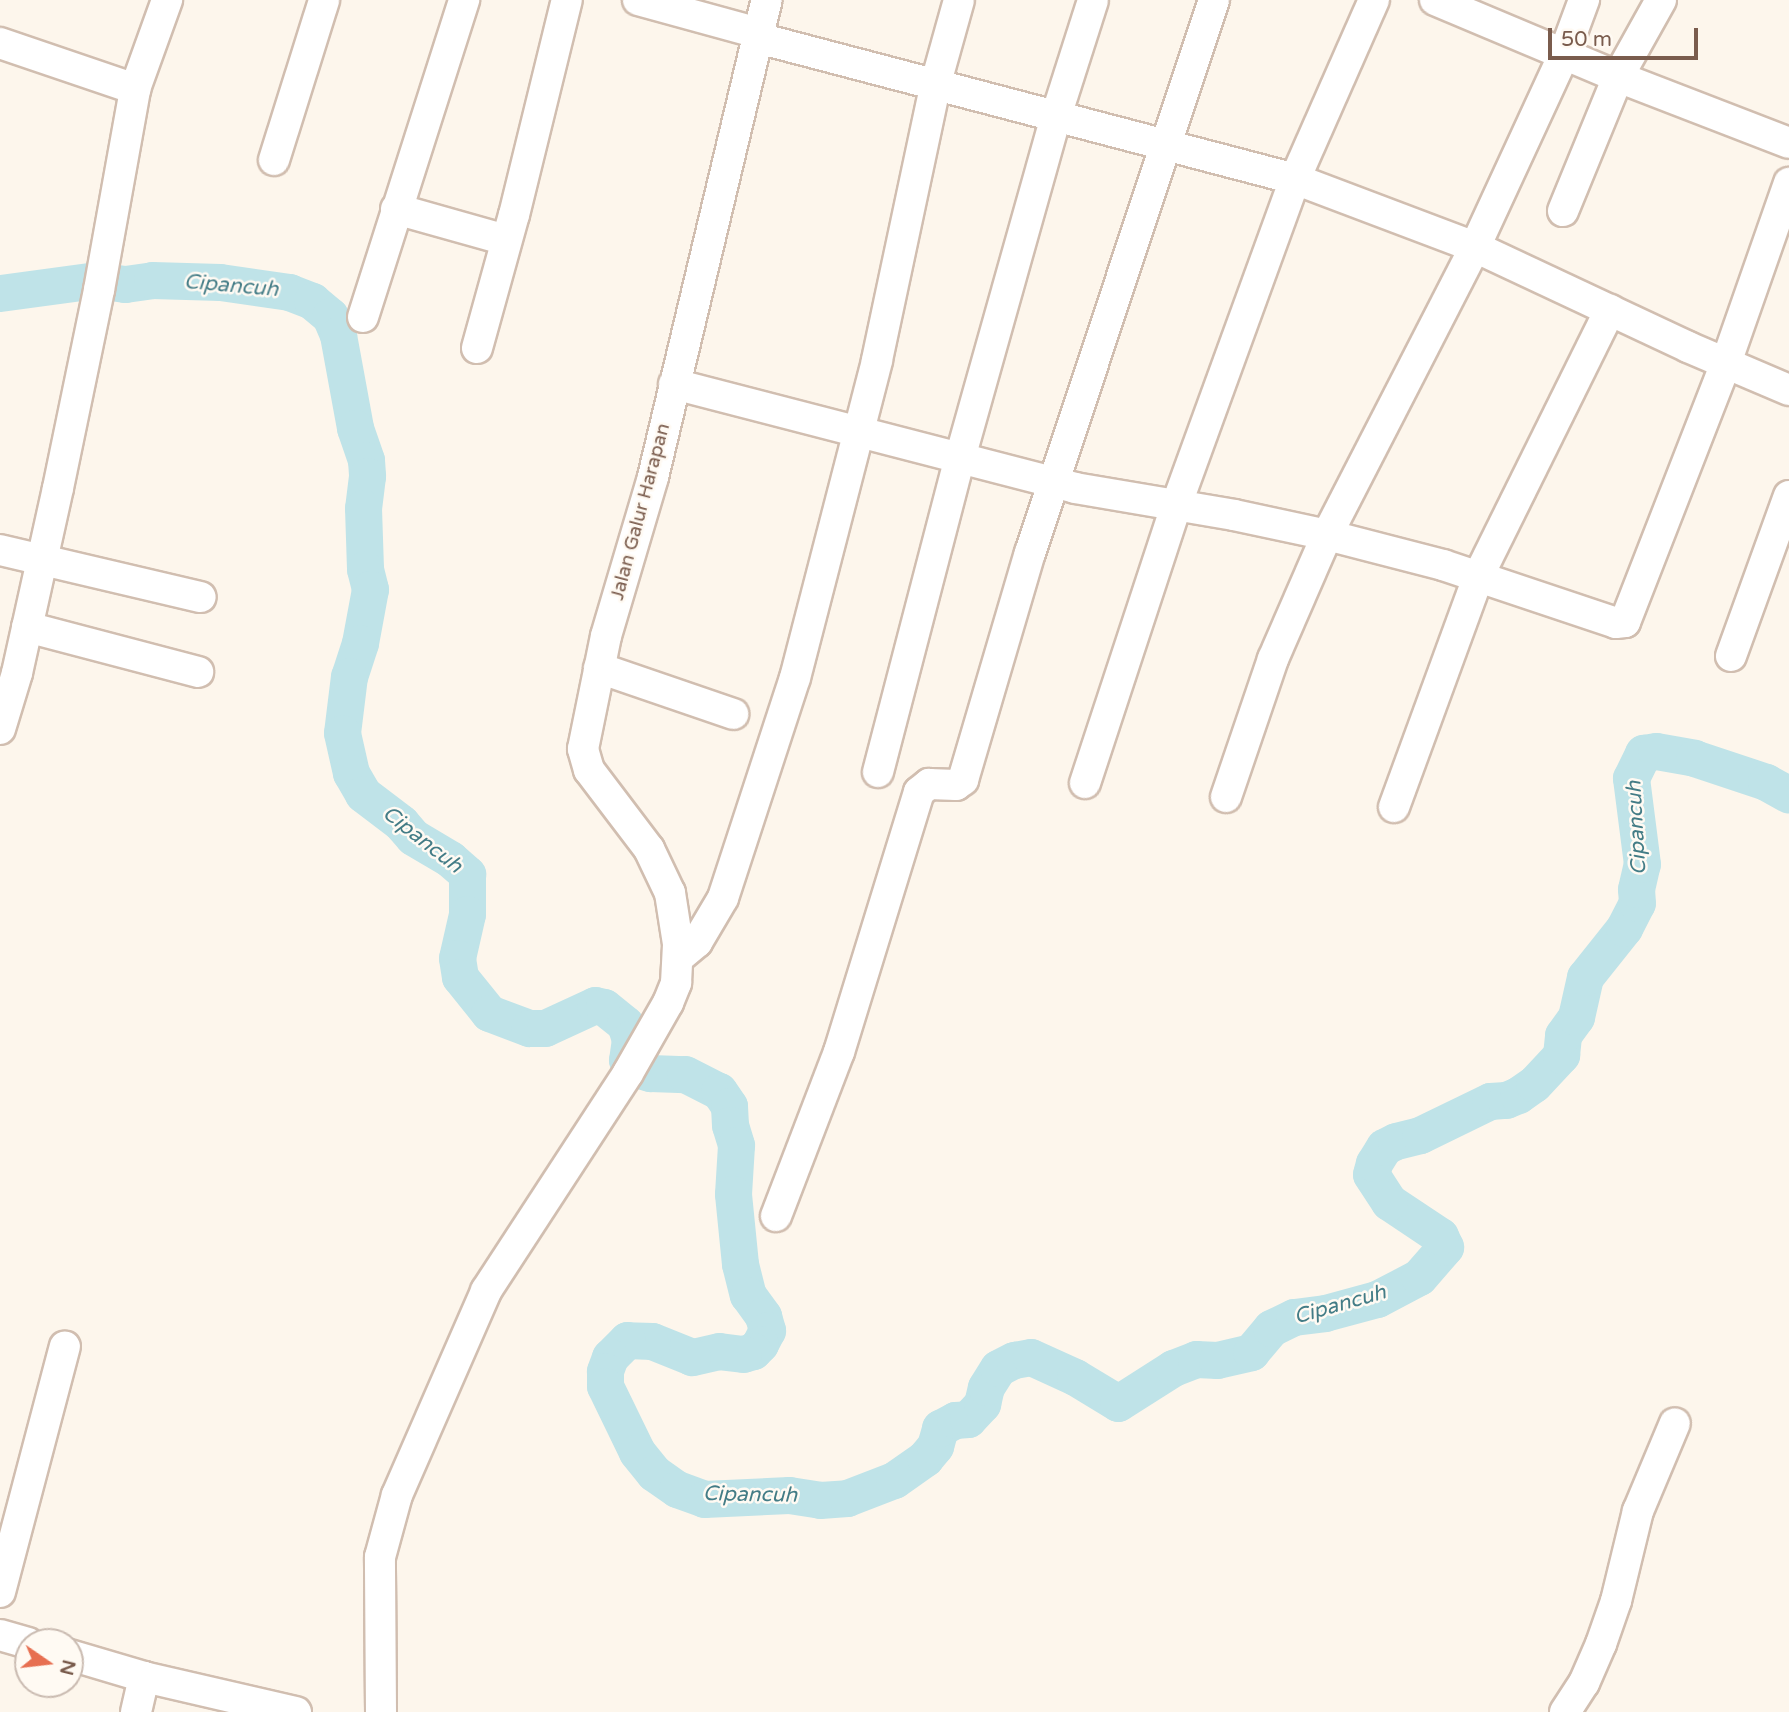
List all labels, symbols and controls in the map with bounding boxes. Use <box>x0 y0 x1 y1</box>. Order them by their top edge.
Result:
scale bar <box>1551 14 1702 58</box>
text: 50 m <box>1561 27 1612 52</box>
water label: Cipancuh <box>183 269 279 303</box>
street label: Jalan Galur Harapan <box>606 421 676 603</box>
water label: Cipancuh <box>1622 780 1652 876</box>
water label: Cipancuh <box>377 801 467 879</box>
water label: Cipancuh <box>1291 1280 1389 1330</box>
water label: Cipancuh <box>703 1482 797 1508</box>
north arrow <box>14 1628 84 1698</box>
text: N <box>55 1658 80 1678</box>

